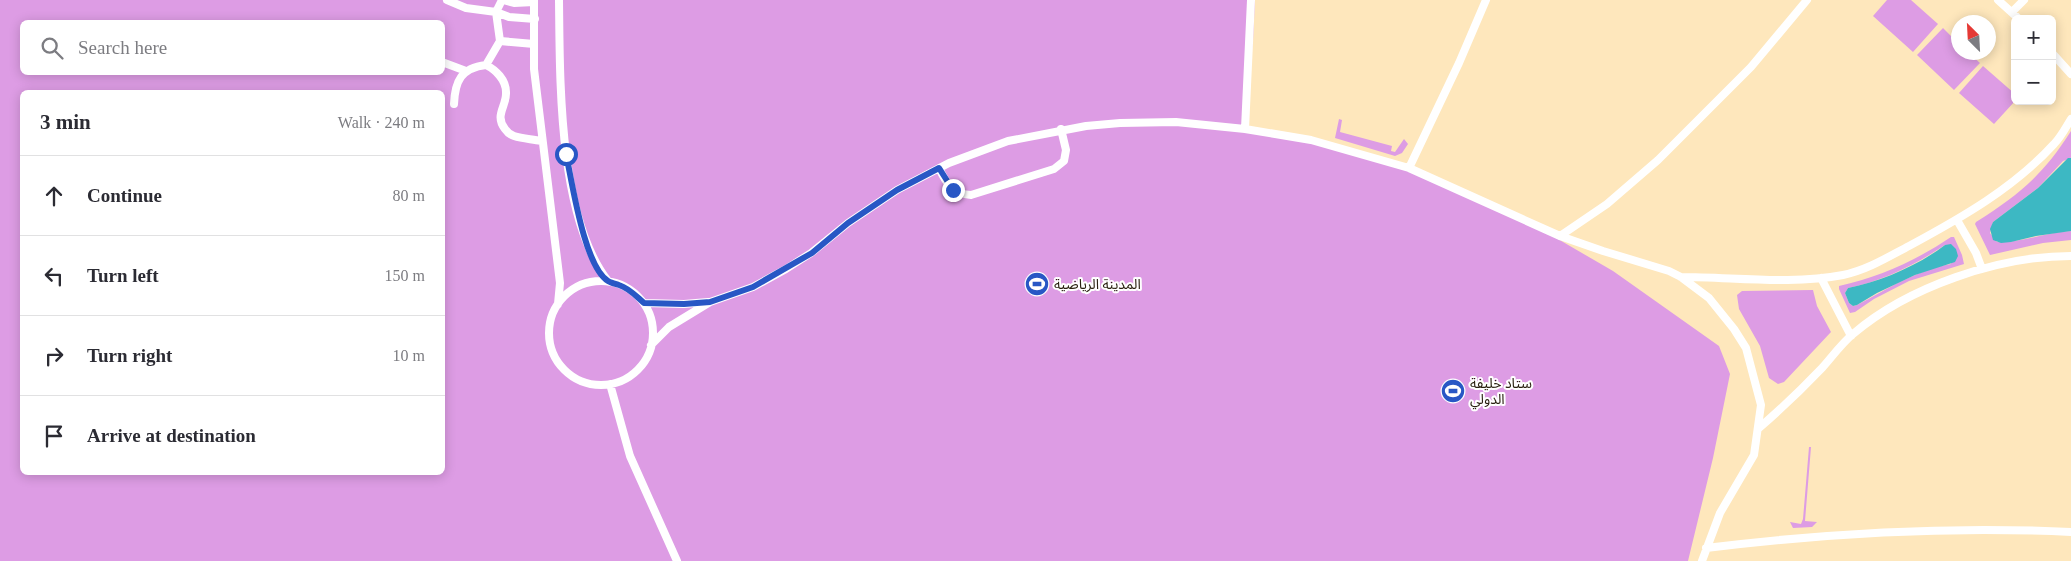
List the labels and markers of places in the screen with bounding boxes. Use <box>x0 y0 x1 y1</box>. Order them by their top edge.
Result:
sports icon: المدينة الرياضية <box>1024 271 1050 297</box>
place label: المدينة الرياضية <box>1054 277 1141 293</box>
place label: ستاد خليفة الدولي <box>1470 376 1532 410</box>
sports icon: ستاد خليفة الدولي <box>1440 378 1466 404</box>

